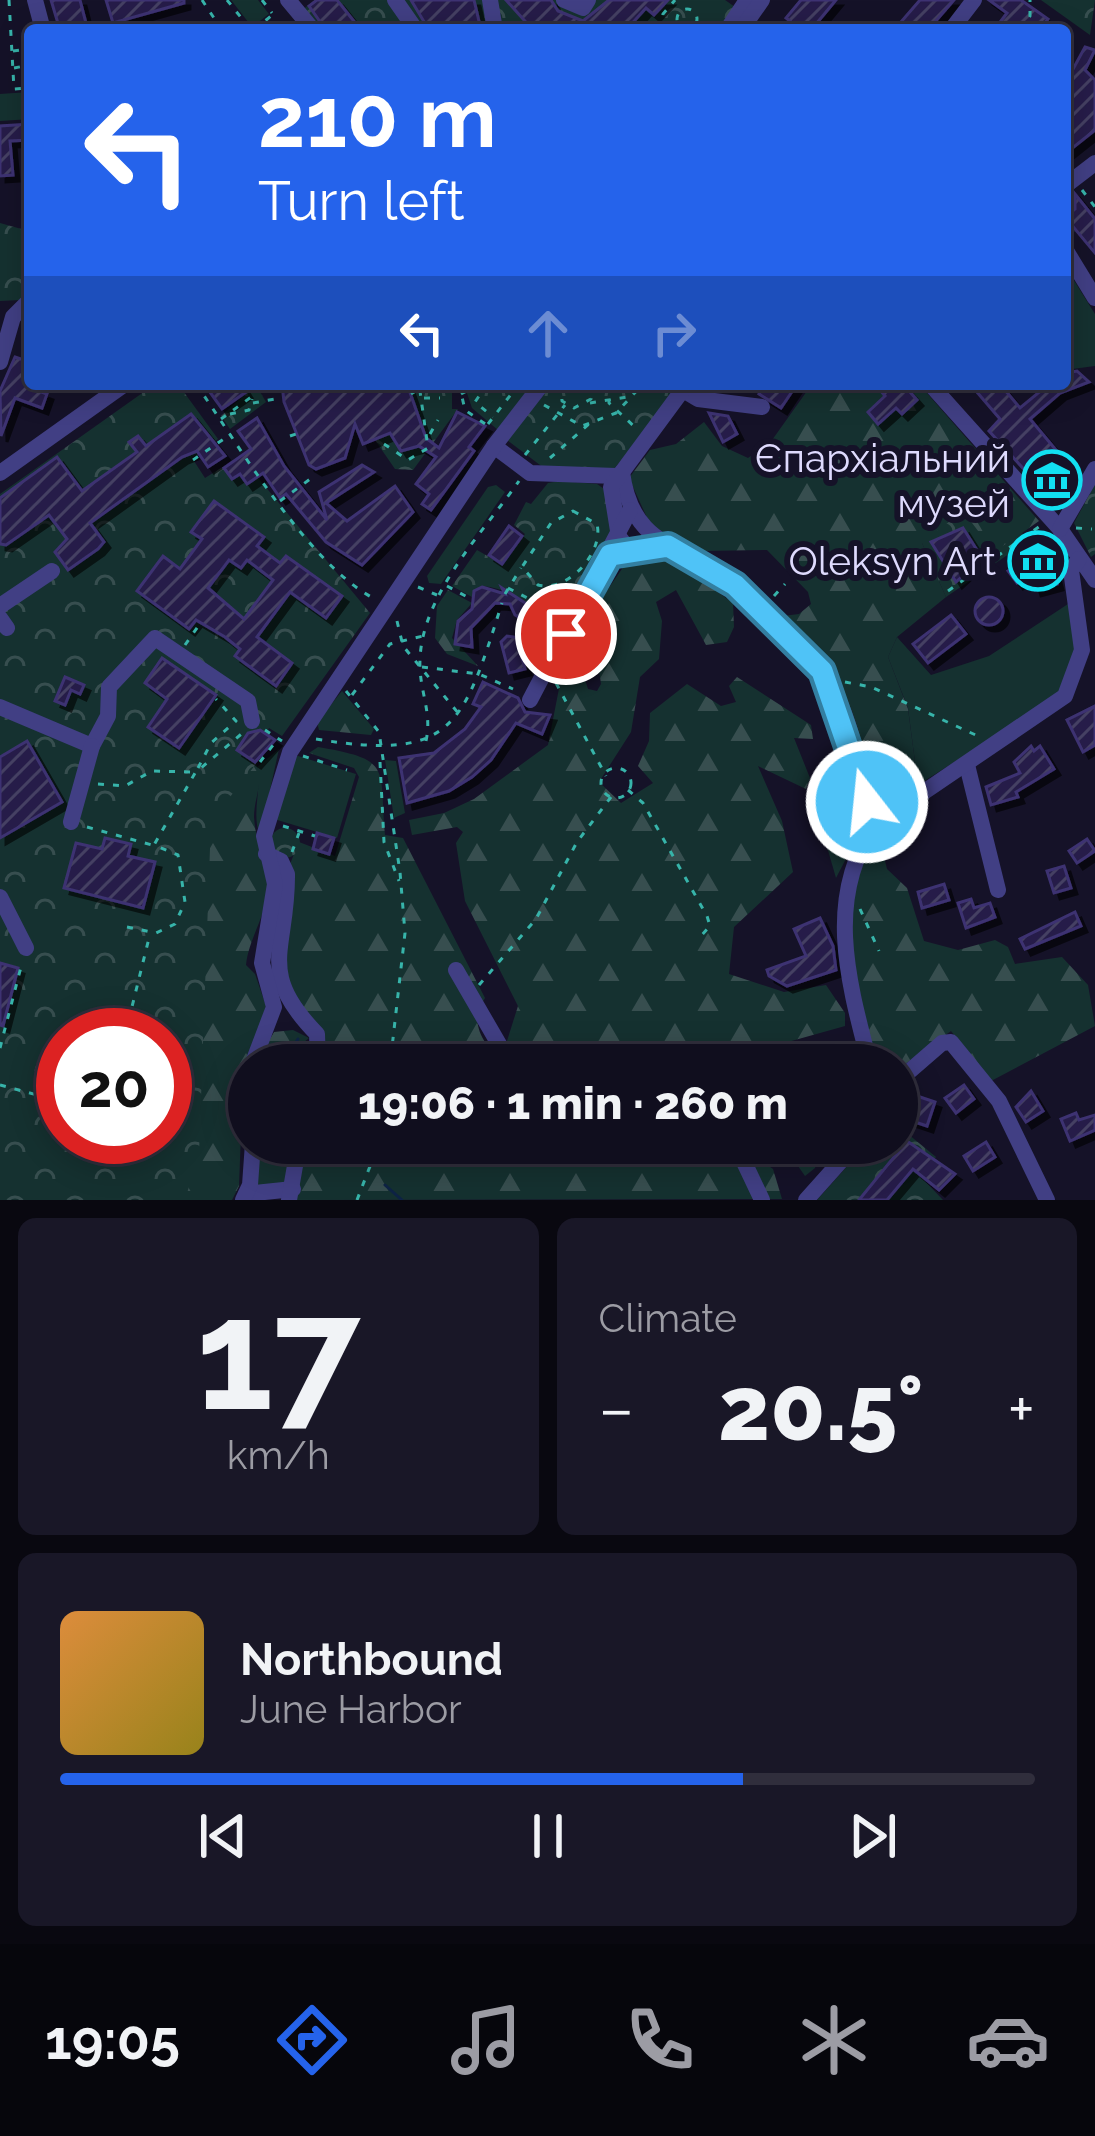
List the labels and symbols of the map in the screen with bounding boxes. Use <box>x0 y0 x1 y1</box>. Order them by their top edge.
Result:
place label: Єпархіальний музей <box>755 435 1010 526</box>
museum icon: Єпархіальний музей <box>1021 449 1083 511</box>
museum icon: Oleksyn Art <box>1007 530 1069 592</box>
place label: Oleksyn Art <box>788 538 996 584</box>
pin <box>515 583 617 685</box>
position arrow <box>804 739 930 865</box>
speed limit sign: 20 <box>36 1008 192 1164</box>

